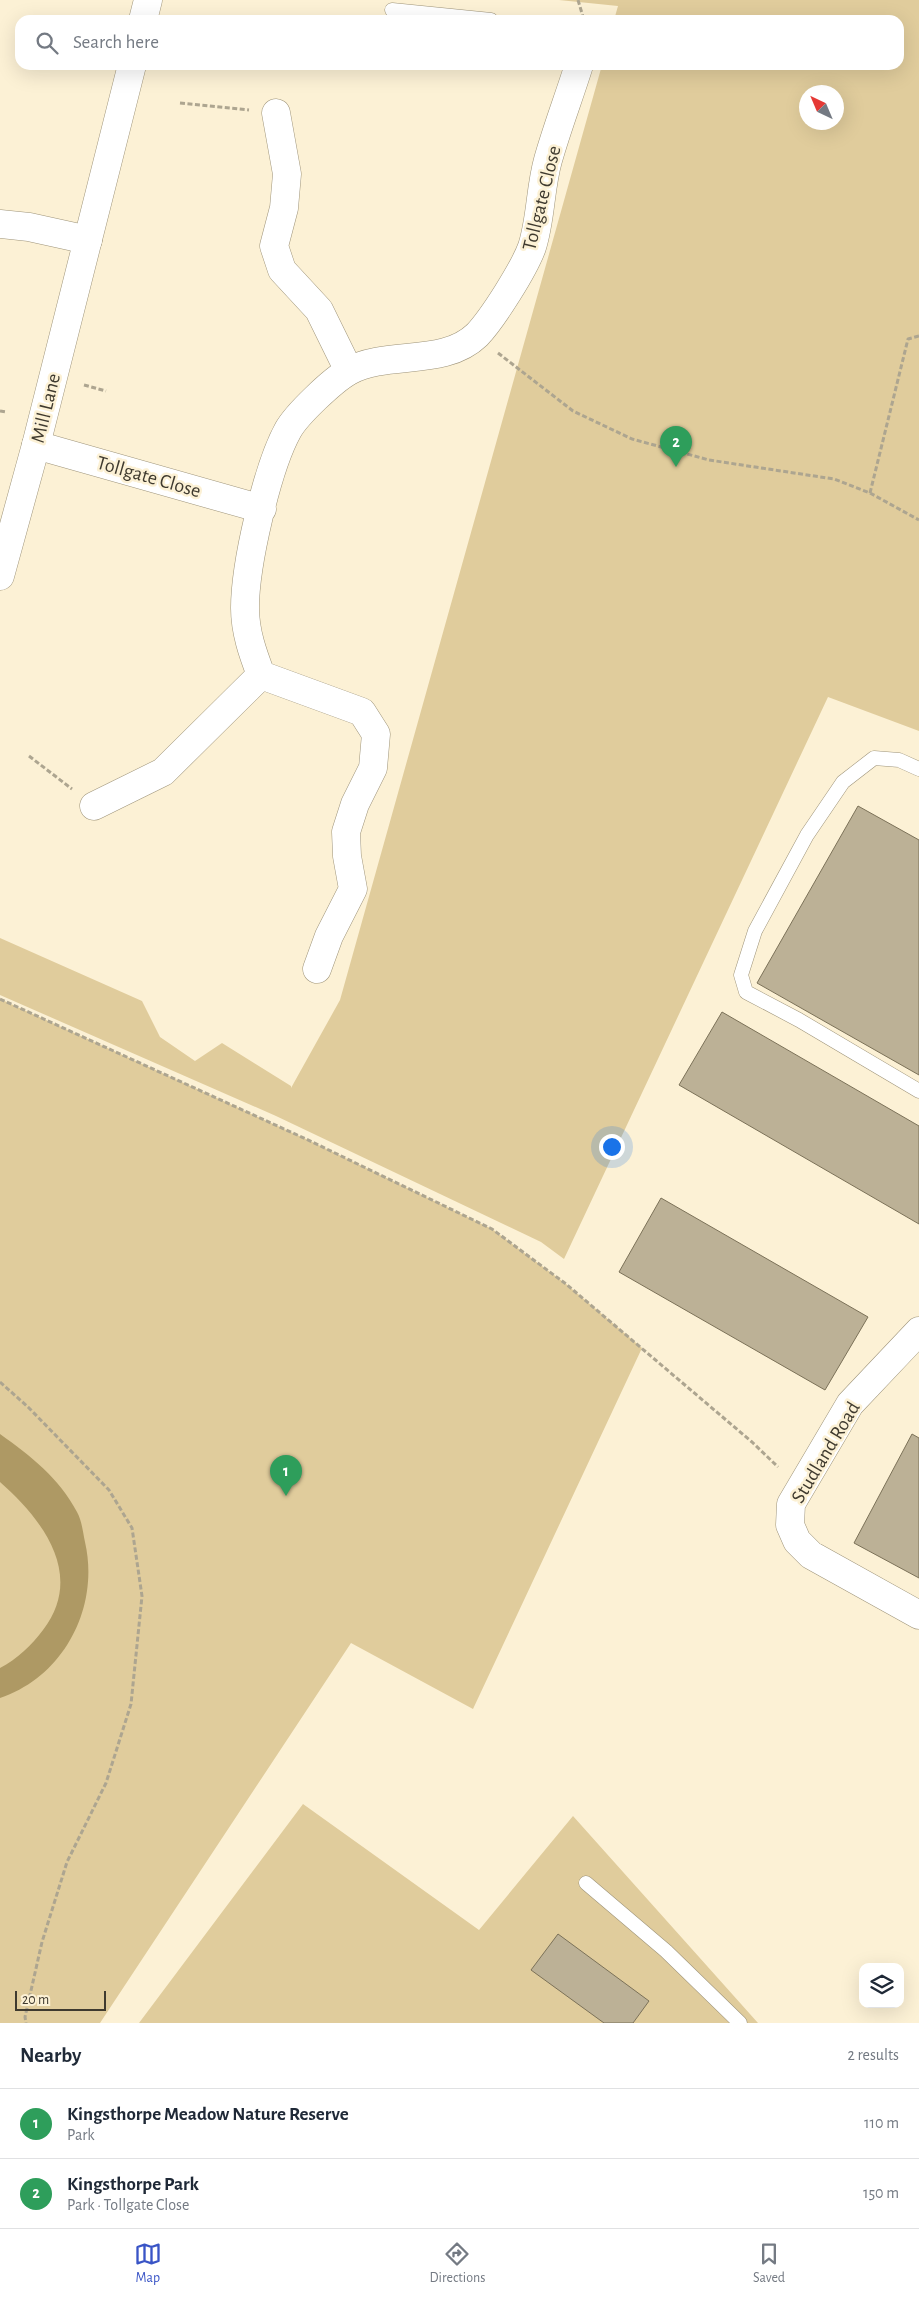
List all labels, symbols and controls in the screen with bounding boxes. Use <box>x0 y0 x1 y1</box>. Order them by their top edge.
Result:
search box <box>15 15 904 70</box>
icon: search <box>33 29 61 57</box>
text: Search here <box>73 33 159 52</box>
north arrow <box>799 85 844 130</box>
street label: Tollgate Close <box>519 144 565 253</box>
street label: Mill Lane <box>28 372 64 445</box>
pin: 2 <box>660 426 692 467</box>
street label: Tollgate Close <box>94 453 203 501</box>
your location <box>599 1134 625 1160</box>
street label: Studland Road <box>788 1398 864 1507</box>
pin: 1 <box>270 1455 302 1496</box>
map controls <box>859 1963 904 2008</box>
button: layers <box>859 1963 904 2008</box>
scale bar <box>15 1988 106 2011</box>
text: 20 m <box>22 1993 49 2007</box>
text: Nearby <box>20 2045 81 2066</box>
text: 2 results <box>847 2047 899 2063</box>
text: Kingsthorpe Meadow Nature Reserve <box>67 2105 349 2124</box>
text: 1 <box>33 2115 39 2131</box>
text: 110 m <box>864 2115 899 2131</box>
text: Park <box>67 2127 95 2143</box>
text: Kingsthorpe Park <box>67 2175 199 2194</box>
text: 2 <box>32 2185 40 2201</box>
text: 150 m <box>863 2185 899 2201</box>
text: Park · Tollgate Close <box>67 2197 189 2213</box>
tab: Map <box>134 2240 162 2287</box>
tab: Directions <box>430 2240 485 2287</box>
tab: Saved <box>753 2240 785 2287</box>

